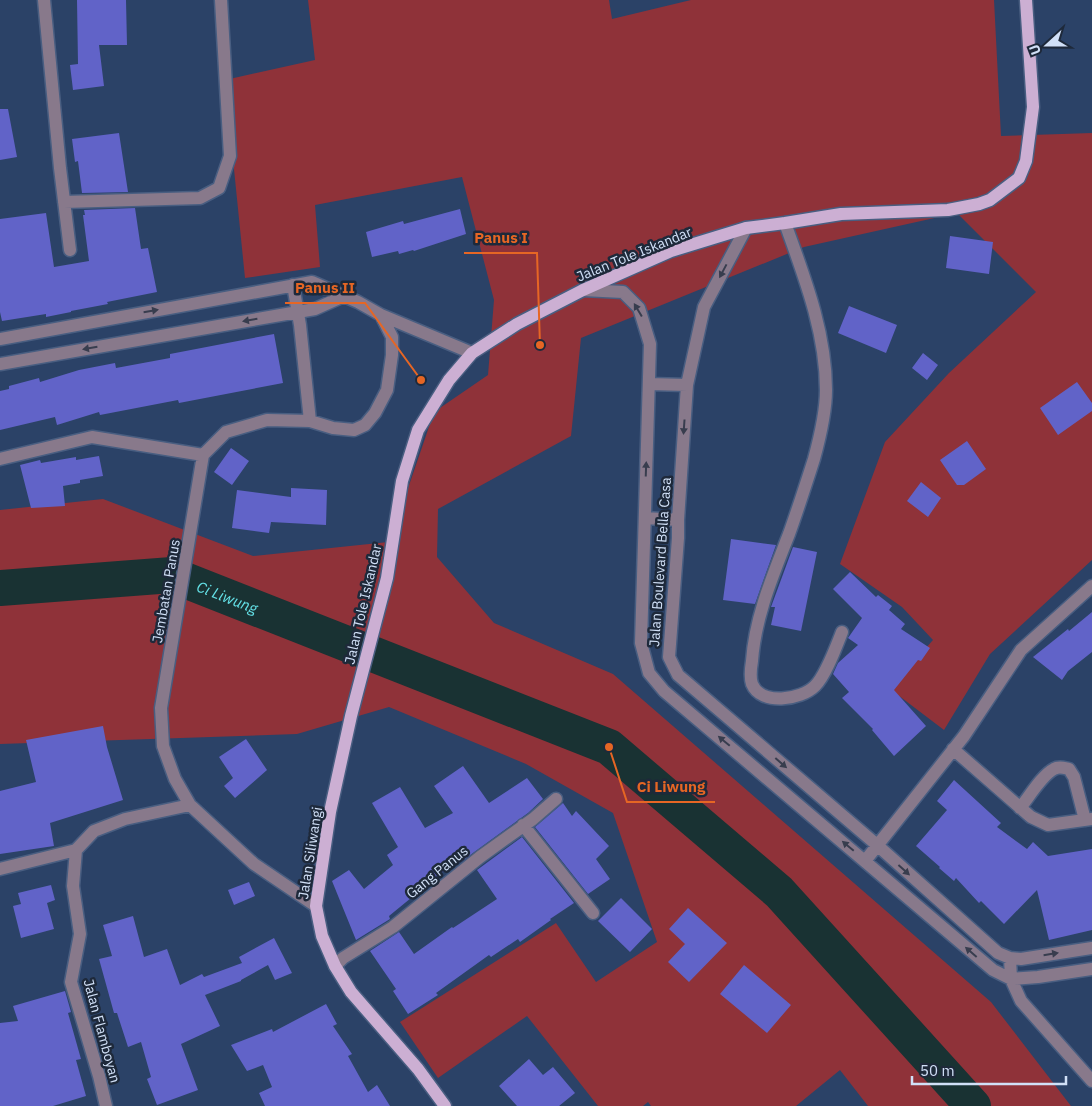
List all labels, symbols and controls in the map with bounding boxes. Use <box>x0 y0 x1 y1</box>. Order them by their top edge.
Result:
north arrow <box>1022 20 1072 70</box>
text: U <box>1025 42 1045 57</box>
callout: Panus I <box>464 223 537 253</box>
street label: Jalan Tole Iskandar <box>574 223 694 285</box>
text: Panus I <box>474 228 528 247</box>
one-way arrow <box>719 264 727 279</box>
callout: Panus II <box>285 273 365 303</box>
text: Panus II <box>295 278 355 297</box>
one-way arrow <box>633 303 642 316</box>
one-way arrow <box>144 307 160 315</box>
one-way arrow <box>242 317 258 325</box>
one-way arrow <box>82 344 98 352</box>
one-way arrow <box>679 420 687 436</box>
one-way arrow <box>643 461 651 477</box>
street label: Jalan Boulevard Bella Casa <box>645 476 675 647</box>
street label: Jembatan Panus <box>148 538 184 644</box>
street label: Jalan Tole Iskandar <box>340 542 386 666</box>
water label: Ci Liwung <box>194 576 262 618</box>
one-way arrow <box>717 736 730 747</box>
one-way arrow <box>775 758 788 769</box>
callout: Ci Liwung <box>627 772 715 802</box>
text: Ci Liwung <box>637 777 706 796</box>
street label: Jalan Siliwangi <box>294 806 326 900</box>
street label: Gang Panus <box>402 841 472 902</box>
one-way arrow <box>842 841 855 852</box>
one-way arrow <box>898 864 911 875</box>
one-way arrow <box>966 946 978 958</box>
one-way arrow <box>1043 950 1059 958</box>
street label: Jalan Flamboyan <box>80 977 124 1085</box>
scale bar <box>912 1054 1066 1086</box>
text: 50 m <box>920 1061 955 1080</box>

